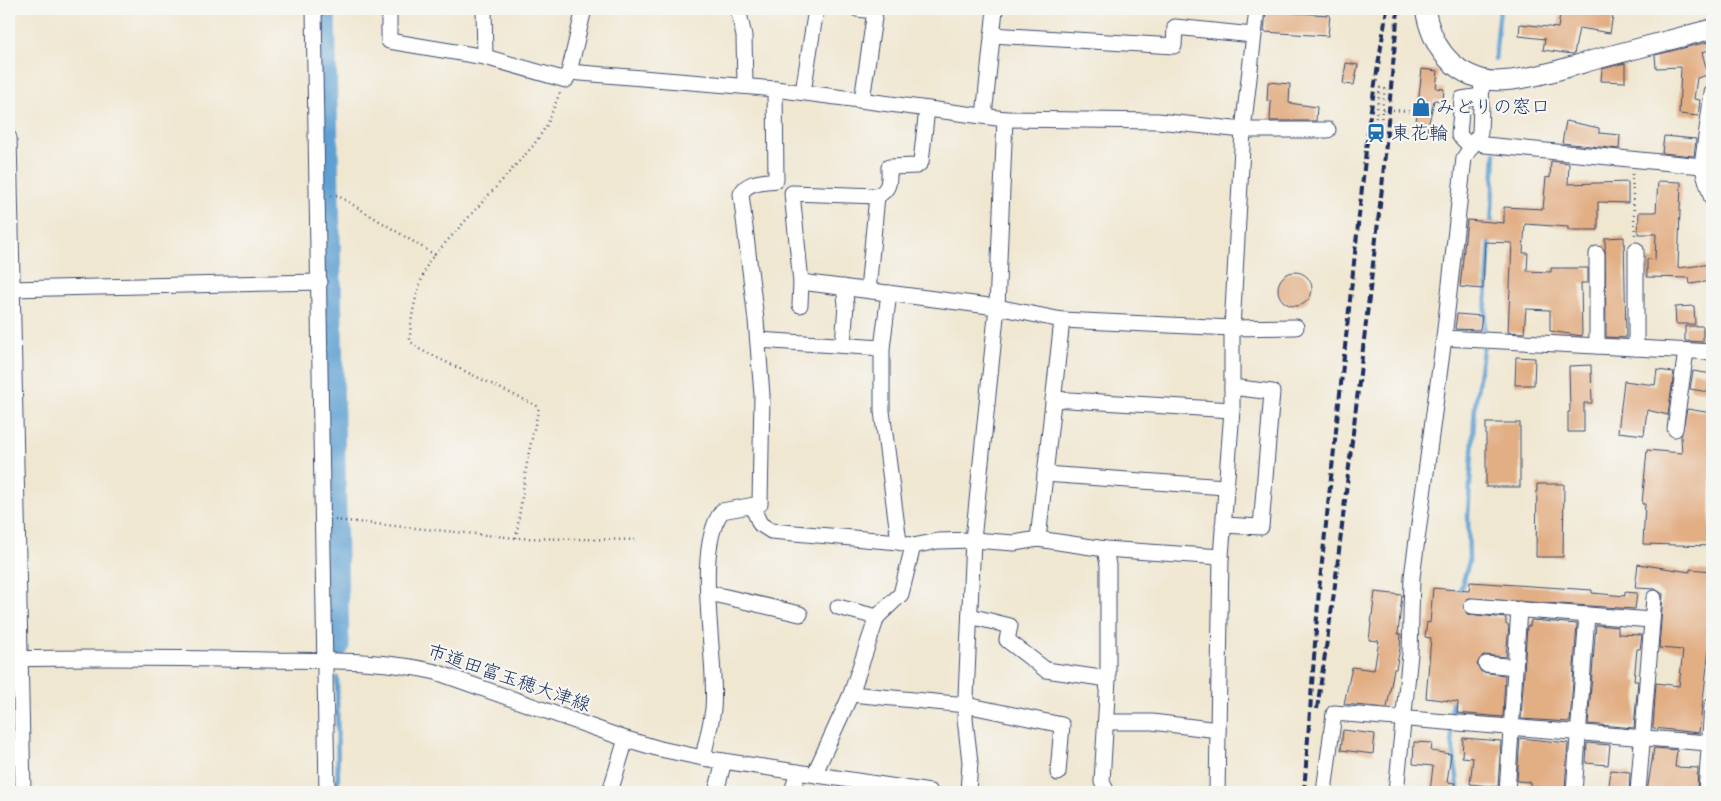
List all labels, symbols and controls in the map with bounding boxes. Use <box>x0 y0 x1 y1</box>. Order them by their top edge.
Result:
shop icon: みどりの窓口 <box>1410 96 1432 118</box>
place label: みどりの窓口 <box>1436 96 1550 118</box>
station icon: 東花輪 <box>1365 122 1387 144</box>
place label: 東花輪 <box>1391 122 1448 144</box>
street label: 市道田富玉穂大津線 <box>425 640 593 716</box>

